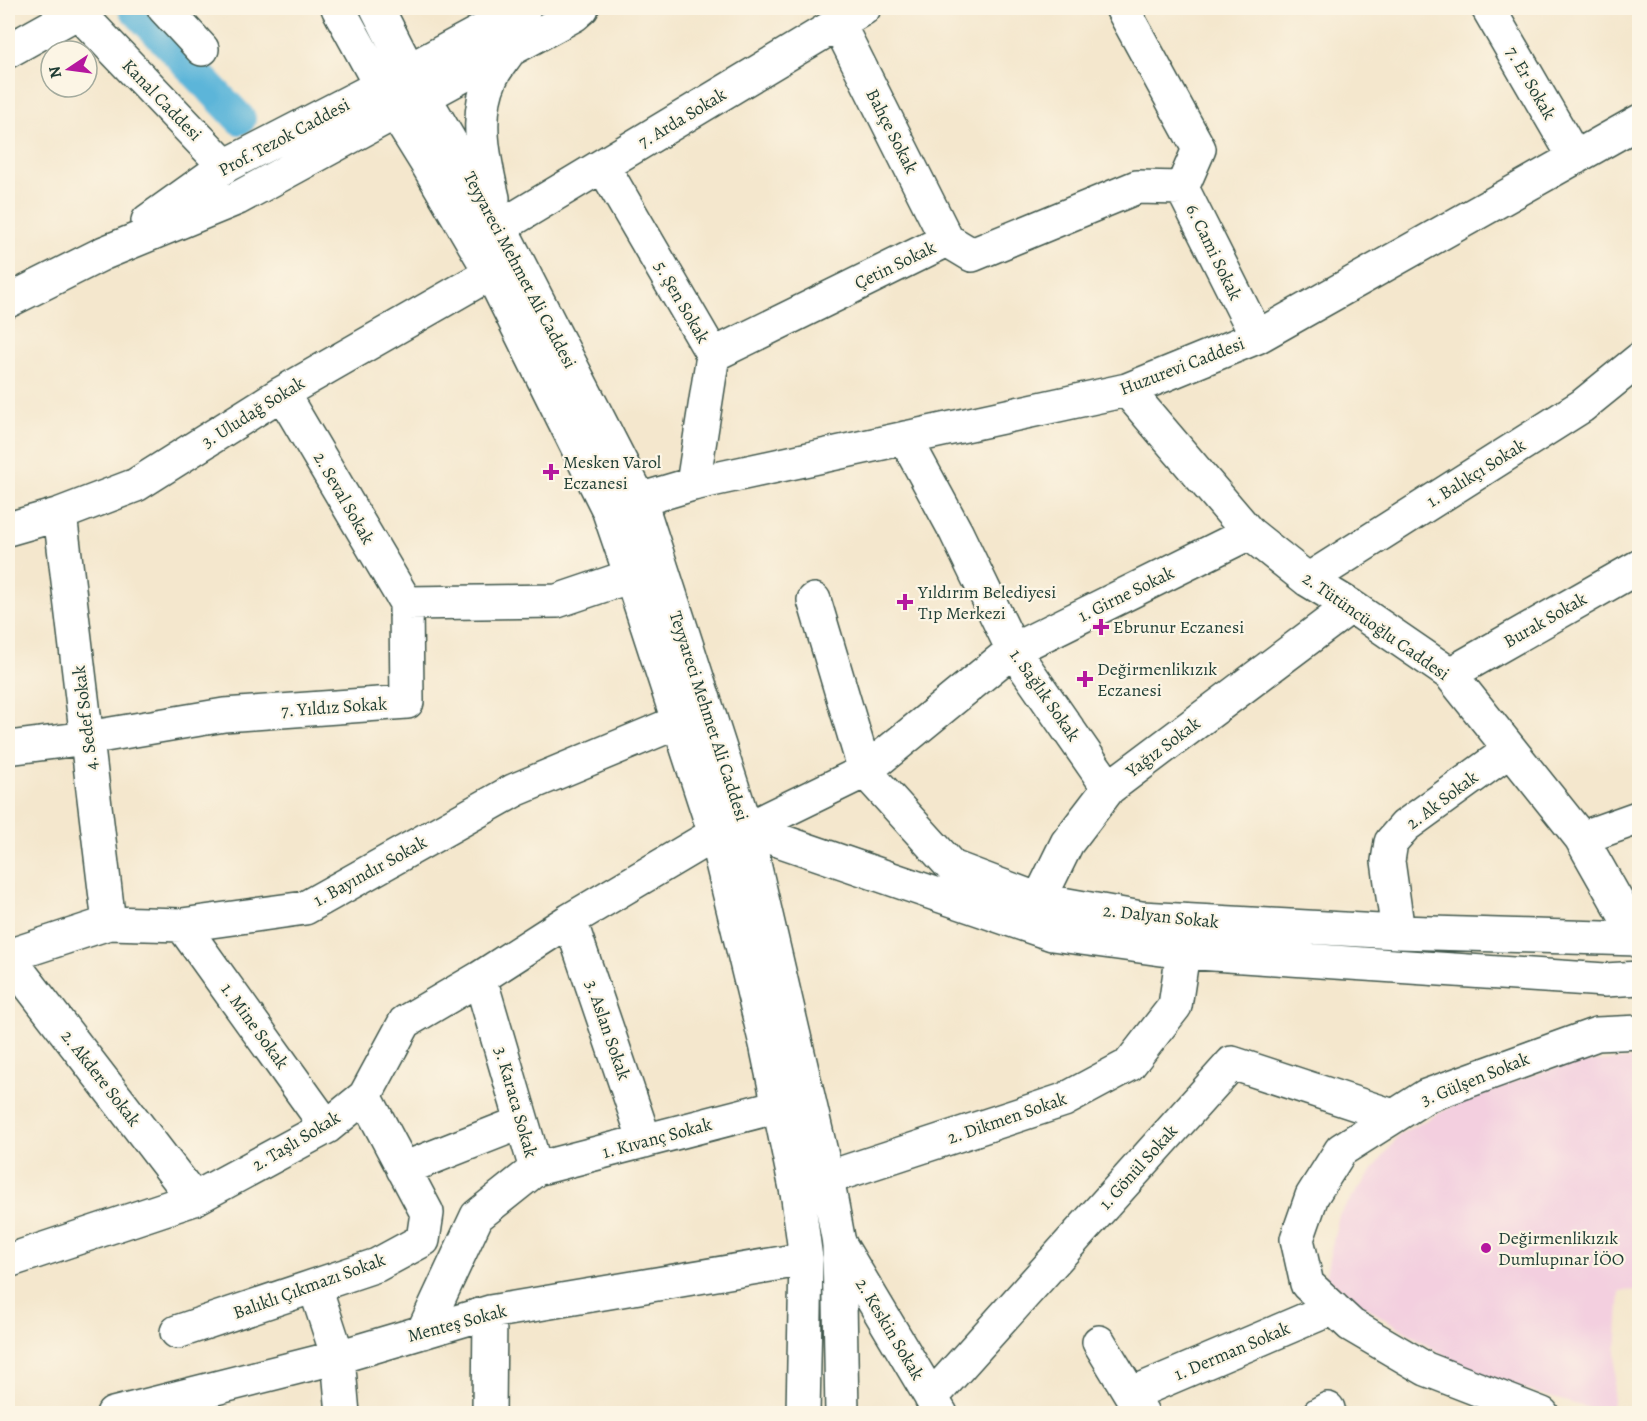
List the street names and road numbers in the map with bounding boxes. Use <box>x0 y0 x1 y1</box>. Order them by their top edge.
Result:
street label: 7. Er Sokak <box>1500 42 1562 124</box>
street label: Kanal Caddesi <box>117 54 207 146</box>
street label: 7. Arda Sokak <box>633 82 731 154</box>
street label: Bahçe Sokak <box>860 85 924 177</box>
street label: Prof. Tezok Caddesi <box>214 92 354 182</box>
street label: Teyyareci Mehmet Ali Caddesi <box>458 167 582 373</box>
street label: 6. Cami Sokak <box>1180 200 1248 304</box>
street label: Çetin Sokak <box>850 235 940 295</box>
street label: 5. Şen Sokak <box>649 257 715 348</box>
street label: Huzurevi Caddesi <box>1116 331 1248 401</box>
street label: 3. Uludağ Sokak <box>197 371 309 453</box>
street label: 1. Balıkçı Sokak <box>1422 433 1530 513</box>
street label: 2. Seval Sokak <box>308 448 380 548</box>
street label: 1. Girne Sokak <box>1074 560 1178 628</box>
street label: 2. Tütüncüoğlu Caddesi <box>1298 566 1454 686</box>
street label: Burak Sokak <box>1499 587 1591 653</box>
street label: Teyyareci Mehmet Ali Caddesi <box>664 608 754 824</box>
street label: 1. Sağlık Sokak <box>1004 644 1086 746</box>
street label: 4. Sedef Sokak <box>67 664 103 772</box>
street label: 7. Yıldız Sokak <box>280 691 388 723</box>
street label: Yağız Sokak <box>1120 711 1205 783</box>
street label: 2. Ak Sokak <box>1401 765 1483 835</box>
street label: 1. Bayındır Sokak <box>309 830 431 912</box>
street label: 2. Dalyan Sokak <box>1102 898 1220 934</box>
street label: 3. Aslan Sokak <box>580 977 636 1083</box>
street label: 1. Mine Sokak <box>216 978 294 1074</box>
street label: 2. Akdere Sokak <box>56 1025 146 1131</box>
street label: 3. Karaca Sokak <box>489 1044 543 1160</box>
street label: 3. Gülşen Sokak <box>1417 1046 1533 1112</box>
street label: 2. Dikmen Sokak <box>944 1086 1070 1150</box>
street label: 2. Taşlı Sokak <box>247 1105 345 1177</box>
street label: 1. Kıvanç Sokak <box>600 1112 714 1164</box>
street label: 1. Gönül Sokak <box>1093 1119 1183 1215</box>
street label: Balıklı Çıkmazı Sokak <box>230 1247 388 1325</box>
street label: 2. Keskin Sokak <box>850 1274 930 1384</box>
street label: Menteş Sokak <box>405 1298 509 1348</box>
street label: 1. Derman Sokak <box>1171 1316 1293 1386</box>

